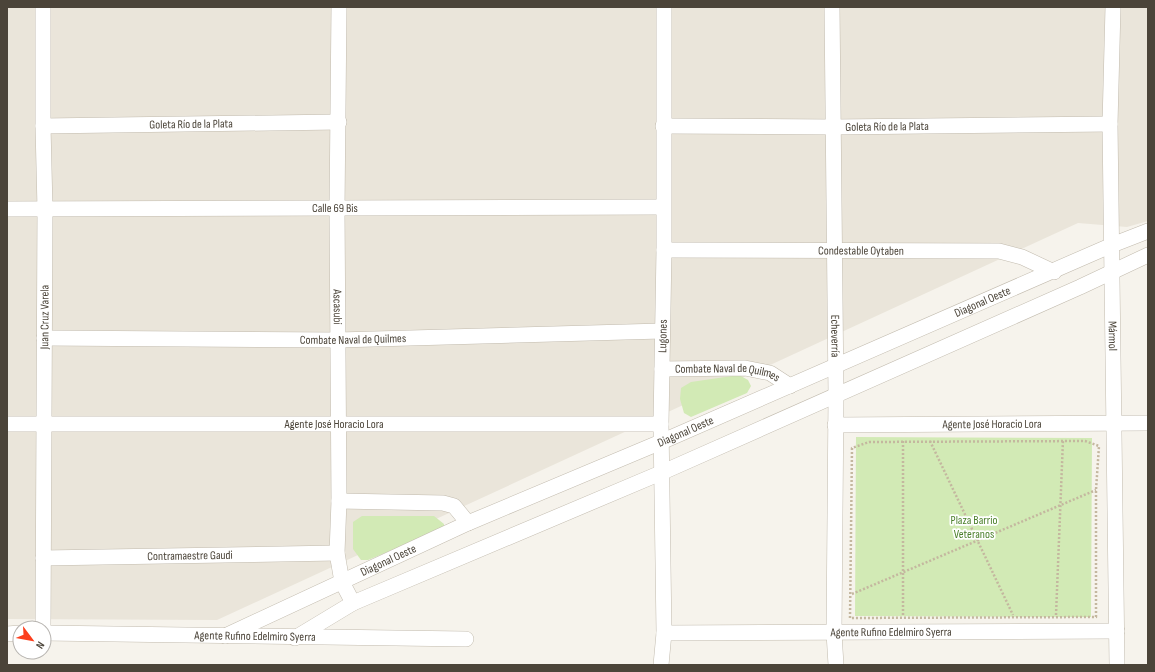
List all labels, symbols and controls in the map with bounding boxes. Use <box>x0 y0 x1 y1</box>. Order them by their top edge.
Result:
street label: Goleta Río de la Plata <box>149 116 233 133</box>
street label: Goleta Río de la Plata <box>845 119 929 135</box>
street label: Calle 69 Bis <box>312 201 358 216</box>
street label: Condestable Oytaben <box>818 243 904 259</box>
street label: Diagonal Oeste <box>952 283 1013 321</box>
street label: Juan Cruz Varela <box>37 284 53 350</box>
street label: Ascasubi <box>330 288 345 325</box>
street label: Echeverría <box>827 315 843 358</box>
street label: Lugones <box>655 319 671 353</box>
street label: Mármol <box>1105 321 1120 351</box>
street label: Combate Naval de Quilmes <box>300 331 406 348</box>
street label: Combate Naval de Quilmes <box>675 361 783 386</box>
street label: Diagonal Oeste <box>655 413 716 451</box>
street label: Agente José Horacio Lora <box>283 417 384 432</box>
street label: Agente José Horacio Lora <box>941 417 1042 432</box>
park label: Plaza Barrio Veteranos <box>951 513 997 542</box>
street label: Diagonal Oeste <box>358 541 419 580</box>
street label: Contramaestre Gaudi <box>147 548 233 564</box>
north arrow <box>12 620 52 660</box>
street label: Agente Rufino Edelmiro Syerra <box>829 625 952 640</box>
street label: Agente Rufino Edelmiro Syerra <box>193 628 316 645</box>
text: N <box>33 639 47 651</box>

